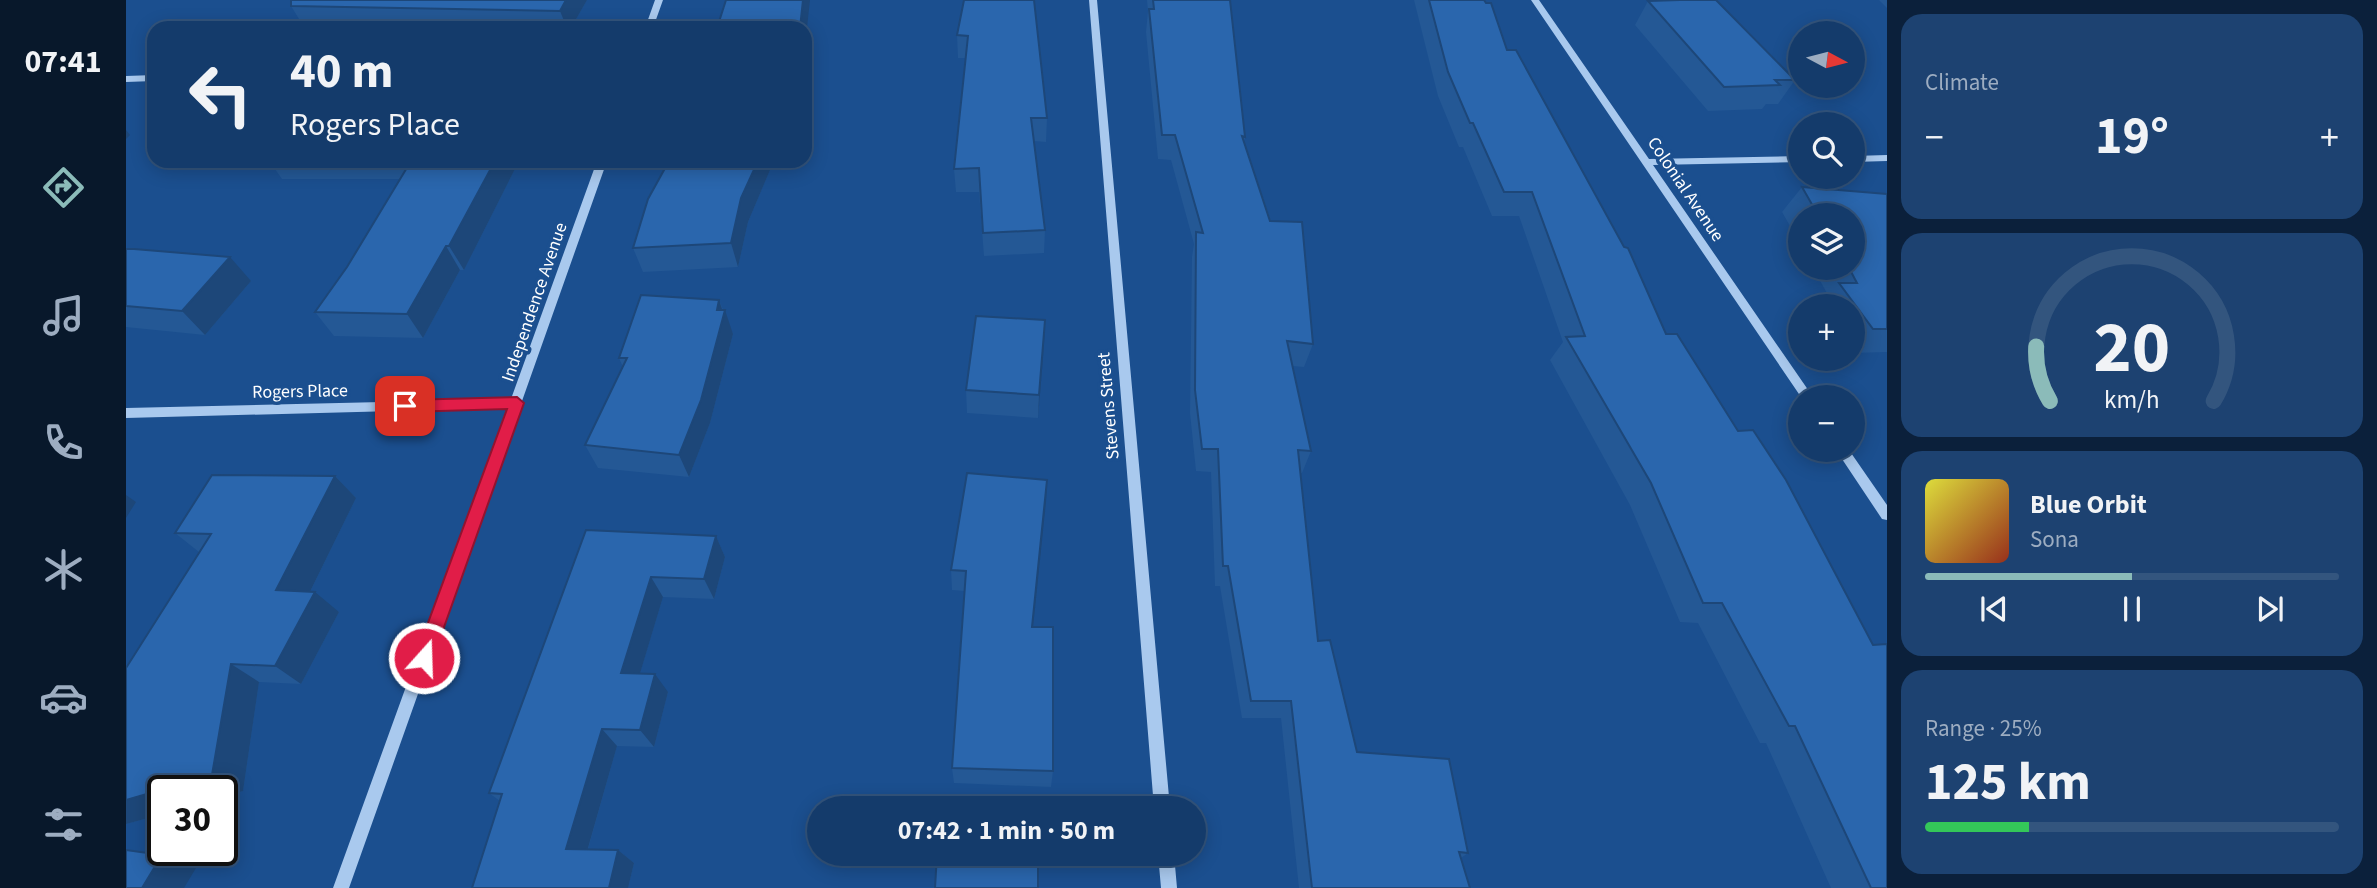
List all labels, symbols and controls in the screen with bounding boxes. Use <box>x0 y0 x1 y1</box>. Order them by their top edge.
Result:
north arrow <box>1788 21 1866 98</box>
map controls <box>1788 21 1865 462</box>
text: 40 m <box>290 37 394 107</box>
text: 07:41 <box>24 39 102 85</box>
icon: left <box>175 49 266 140</box>
text: Climate <box>1925 66 1999 99</box>
text: 19° <box>2095 100 2169 174</box>
text: Rogers Place <box>290 102 460 148</box>
text: − <box>1925 111 1944 165</box>
text: + <box>2320 111 2339 165</box>
button: search <box>1788 112 1865 189</box>
street label: Colonial Avenue <box>1641 132 1730 247</box>
icon: directions <box>39 163 88 212</box>
button: layers <box>1788 203 1865 280</box>
street label: Independence Avenue <box>495 219 573 385</box>
icon: music <box>39 291 88 340</box>
button: + <box>1788 294 1865 371</box>
text: 20 <box>2094 296 2170 400</box>
street label: Stevens Street <box>1091 351 1126 461</box>
pin <box>375 376 435 436</box>
street label: Rogers Place <box>252 378 348 405</box>
text: km/h <box>2104 382 2160 418</box>
button: − <box>1788 385 1865 462</box>
icon: arrive <box>386 387 424 425</box>
icon: phone <box>39 418 88 467</box>
text: Blue Orbit <box>2030 486 2147 523</box>
text: Sona <box>2030 523 2079 556</box>
icon: climate <box>39 545 88 594</box>
icon: previous <box>1975 590 2013 628</box>
icon: pause <box>2113 590 2151 628</box>
icon: next <box>2251 590 2289 628</box>
position arrow <box>387 621 461 695</box>
icon: car <box>39 673 88 722</box>
text: Range · 25% <box>1925 712 2042 745</box>
text: 125 km <box>1925 746 2091 820</box>
speed limit sign: 30 <box>147 775 238 866</box>
icon: filters <box>39 800 88 849</box>
text: 07:42 · 1 min · 50 m <box>898 812 1115 849</box>

